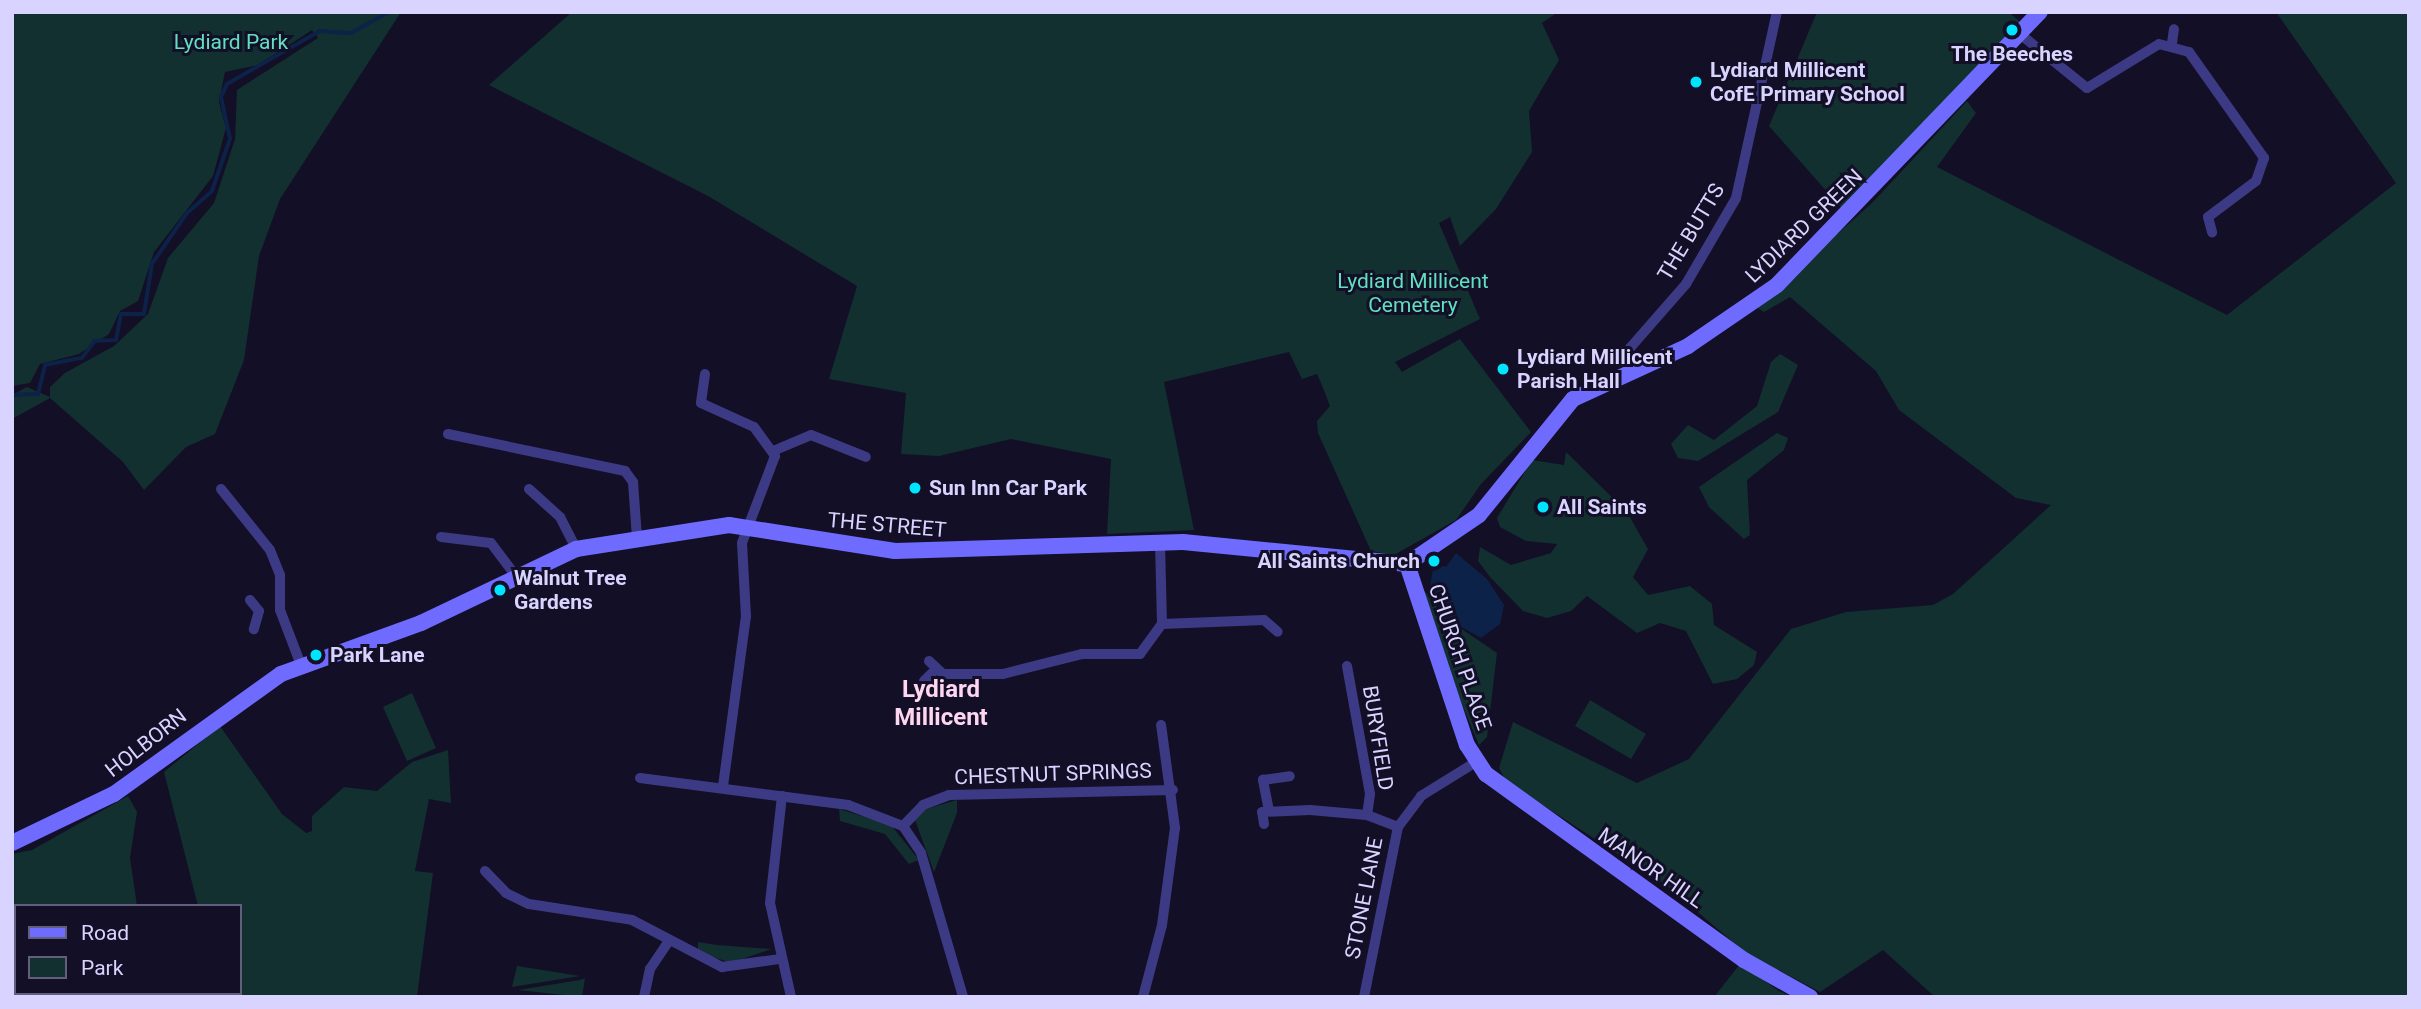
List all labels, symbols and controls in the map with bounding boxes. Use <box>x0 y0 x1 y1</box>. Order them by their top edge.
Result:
marker: The Beeches <box>2004 22 2020 38</box>
park label: Lydiard Park <box>174 29 288 55</box>
place label: The Beeches <box>1951 41 2073 67</box>
place label: Lydiard Millicent CofE Primary School <box>1710 57 1905 107</box>
marker: Lydiard Millicent CofE Primary School <box>1688 74 1704 90</box>
street label: LYDIARD GREEN <box>1740 164 1868 288</box>
street label: THE BUTTS <box>1652 179 1730 285</box>
park label: Lydiard Millicent Cemetery <box>1337 268 1489 318</box>
place label: Lydiard Millicent Parish Hall <box>1517 344 1672 394</box>
marker: Lydiard Millicent Parish Hall <box>1495 361 1511 377</box>
place label: Sun Inn Car Park <box>929 475 1087 501</box>
marker: Sun Inn Car Park <box>907 480 923 496</box>
place label: All Saints <box>1557 494 1647 520</box>
marker: All Saints <box>1535 499 1551 515</box>
street label: THE STREET <box>827 507 947 543</box>
place label: All Saints Church <box>1257 548 1420 574</box>
marker: All Saints Church <box>1426 553 1442 569</box>
place label: Walnut Tree Gardens <box>514 565 627 615</box>
street label: CHURCH PLACE <box>1423 581 1497 733</box>
marker: Walnut Tree Gardens <box>492 582 508 598</box>
place label: Park Lane <box>330 642 424 668</box>
marker: Park Lane <box>308 647 324 663</box>
district label: Lydiard Millicent <box>894 676 988 732</box>
street label: BURYFIELD <box>1357 684 1399 792</box>
street label: HOLBORN <box>100 703 192 783</box>
street label: CHESTNUT SPRINGS <box>954 758 1152 790</box>
street label: MANOR HILL <box>1593 822 1709 914</box>
street label: STONE LANE <box>1340 835 1388 961</box>
legend <box>14 904 242 995</box>
text: Road <box>81 921 129 945</box>
text: Park <box>81 956 123 980</box>

